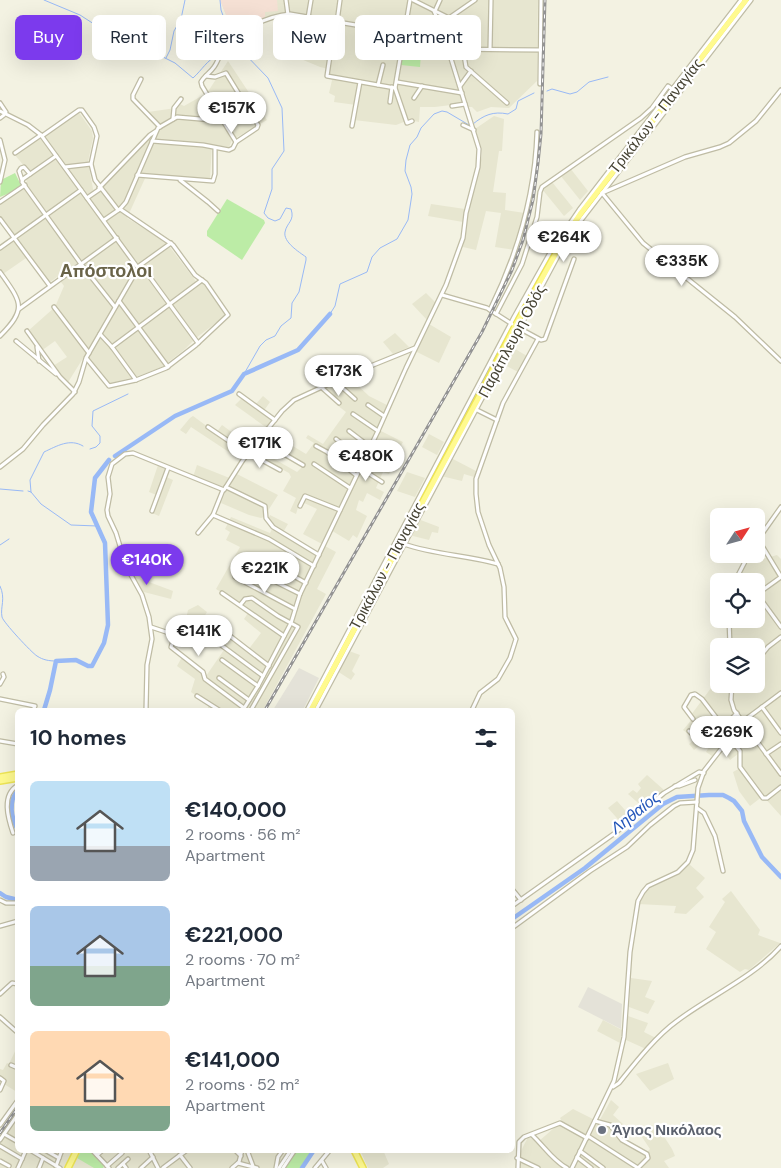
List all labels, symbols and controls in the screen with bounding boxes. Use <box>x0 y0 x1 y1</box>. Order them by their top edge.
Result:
chip: Buy <box>15 15 82 60</box>
chip: Rent <box>92 15 166 60</box>
chip: Filters <box>176 15 263 60</box>
chip: New <box>273 15 345 60</box>
chip: Apartment <box>355 15 481 60</box>
street label: Τρικάλων - Παναγίας <box>604 54 708 178</box>
pin: €157K <box>197 92 267 134</box>
text: €157K <box>208 97 256 118</box>
pin: €264K <box>529 220 599 263</box>
text: €264K <box>538 226 590 247</box>
pin: €335K <box>647 244 717 287</box>
text: €335K <box>656 250 708 271</box>
district label: Απόστολοι <box>60 259 152 283</box>
street label: Παράπλευρη Οδός <box>474 281 550 401</box>
pin: €173K <box>304 354 374 397</box>
text: €173K <box>316 360 362 381</box>
pin: €171K <box>225 426 295 469</box>
text: €171K <box>238 432 282 453</box>
pin: €480K <box>331 440 401 482</box>
text: €480K <box>339 445 393 466</box>
street label: Τρικάλων - Παναγίας <box>345 499 429 633</box>
north arrow <box>710 508 765 562</box>
map controls <box>710 508 765 693</box>
pin: €140K <box>112 544 182 586</box>
text: €140K <box>122 549 172 570</box>
pin: €221K <box>230 552 300 594</box>
text: €221K <box>241 557 289 578</box>
button: locate <box>710 573 765 628</box>
pin: €141K <box>164 614 234 657</box>
text: €141K <box>176 620 222 641</box>
button: layers <box>710 638 765 693</box>
pin: €269K <box>692 716 762 758</box>
text: €269K <box>701 721 753 742</box>
text: 10 homes <box>30 724 127 752</box>
icon: filters <box>472 724 500 752</box>
water label: Ληθαίος <box>605 786 665 839</box>
text: €140,000 <box>185 796 287 824</box>
icon: home <box>70 801 130 861</box>
text: 2 rooms · 56 m² <box>185 824 301 845</box>
text: Apartment <box>185 845 265 866</box>
text: €221,000 <box>185 921 283 949</box>
icon: home <box>70 926 130 986</box>
text: 2 rooms · 70 m² <box>185 949 300 970</box>
text: Apartment <box>185 970 265 991</box>
text: €141,000 <box>185 1046 280 1074</box>
icon: home <box>70 1051 130 1111</box>
text: 2 rooms · 52 m² <box>185 1074 300 1095</box>
text: Apartment <box>185 1095 265 1116</box>
place label: Άγιος Νικόλαος <box>612 1120 722 1140</box>
marker: Άγιος Νικόλαος <box>596 1124 608 1136</box>

